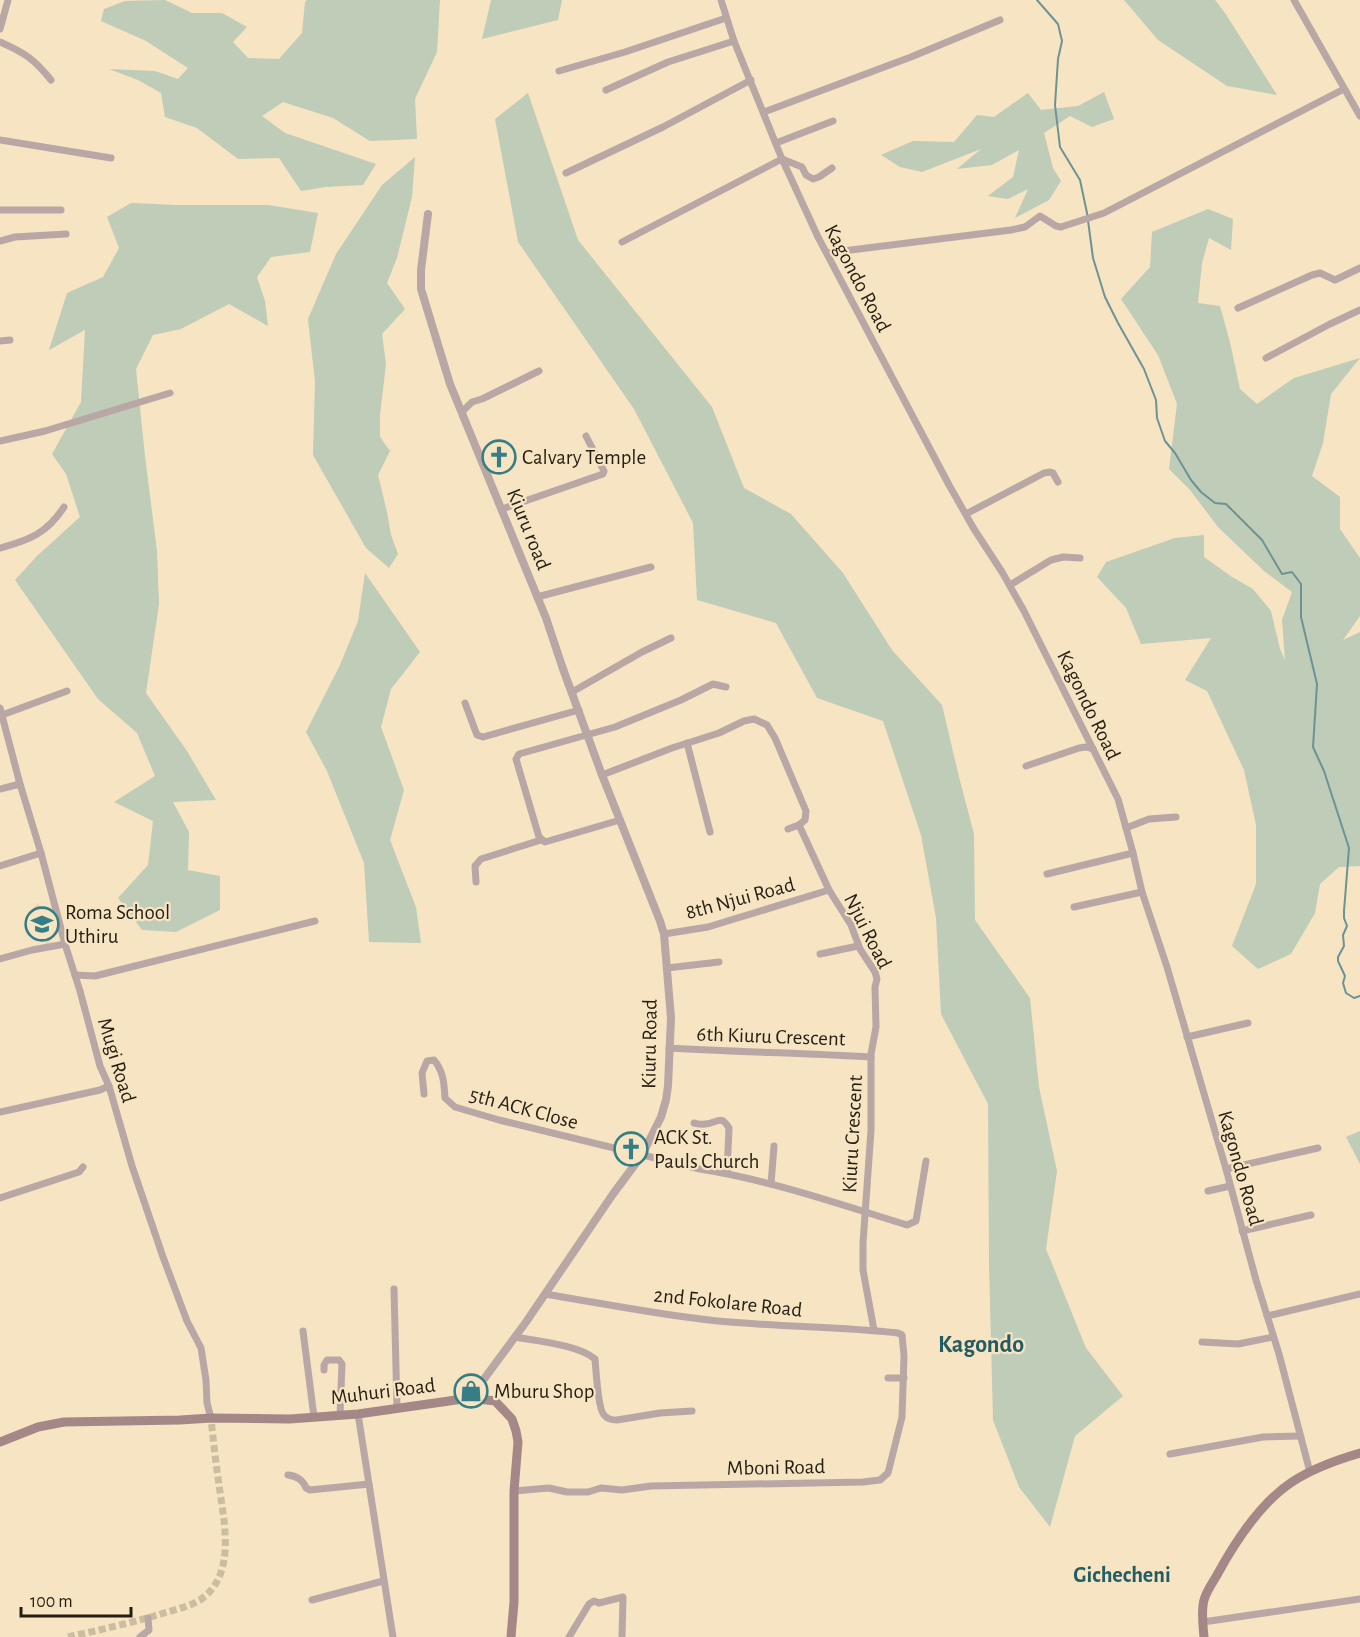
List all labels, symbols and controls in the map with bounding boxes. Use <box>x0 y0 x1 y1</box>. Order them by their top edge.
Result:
street label: Kagondo Road <box>820 221 895 336</box>
church icon: Calvary Temple <box>481 439 517 475</box>
place label: Calvary Temple <box>522 447 646 468</box>
street label: Kiuru road <box>503 486 554 573</box>
street label: Kagondo Road <box>1053 647 1124 763</box>
street label: 8th Njui Road <box>683 874 797 923</box>
street label: Njui Road <box>840 890 895 972</box>
place label: Roma School Uthiru <box>65 902 170 947</box>
school or university icon: Roma School Uthiru <box>24 906 60 942</box>
street label: Kiuru Road <box>638 999 661 1089</box>
street label: Mugi Road <box>94 1015 139 1105</box>
street label: 6th Kiuru Crescent <box>696 1023 846 1050</box>
street label: Kiuru Crescent <box>839 1074 866 1194</box>
street label: 5th ACK Close <box>467 1084 580 1133</box>
street label: Kagondo Road <box>1214 1108 1267 1228</box>
place label: ACK St. Pauls Church <box>654 1127 759 1172</box>
church icon: ACK St. Pauls Church <box>613 1131 649 1167</box>
street label: 2nd Fokolare Road <box>653 1284 803 1321</box>
district label: Kagondo <box>938 1333 1024 1357</box>
shop icon: Mburu Shop <box>453 1373 489 1409</box>
street label: Muhuri Road <box>329 1375 437 1408</box>
place label: Mburu Shop <box>494 1381 594 1402</box>
street label: Mboni Road <box>727 1456 826 1479</box>
district label: Gichecheni <box>1073 1564 1171 1586</box>
scale bar <box>21 1580 130 1618</box>
text: 100 m <box>30 1593 73 1611</box>

